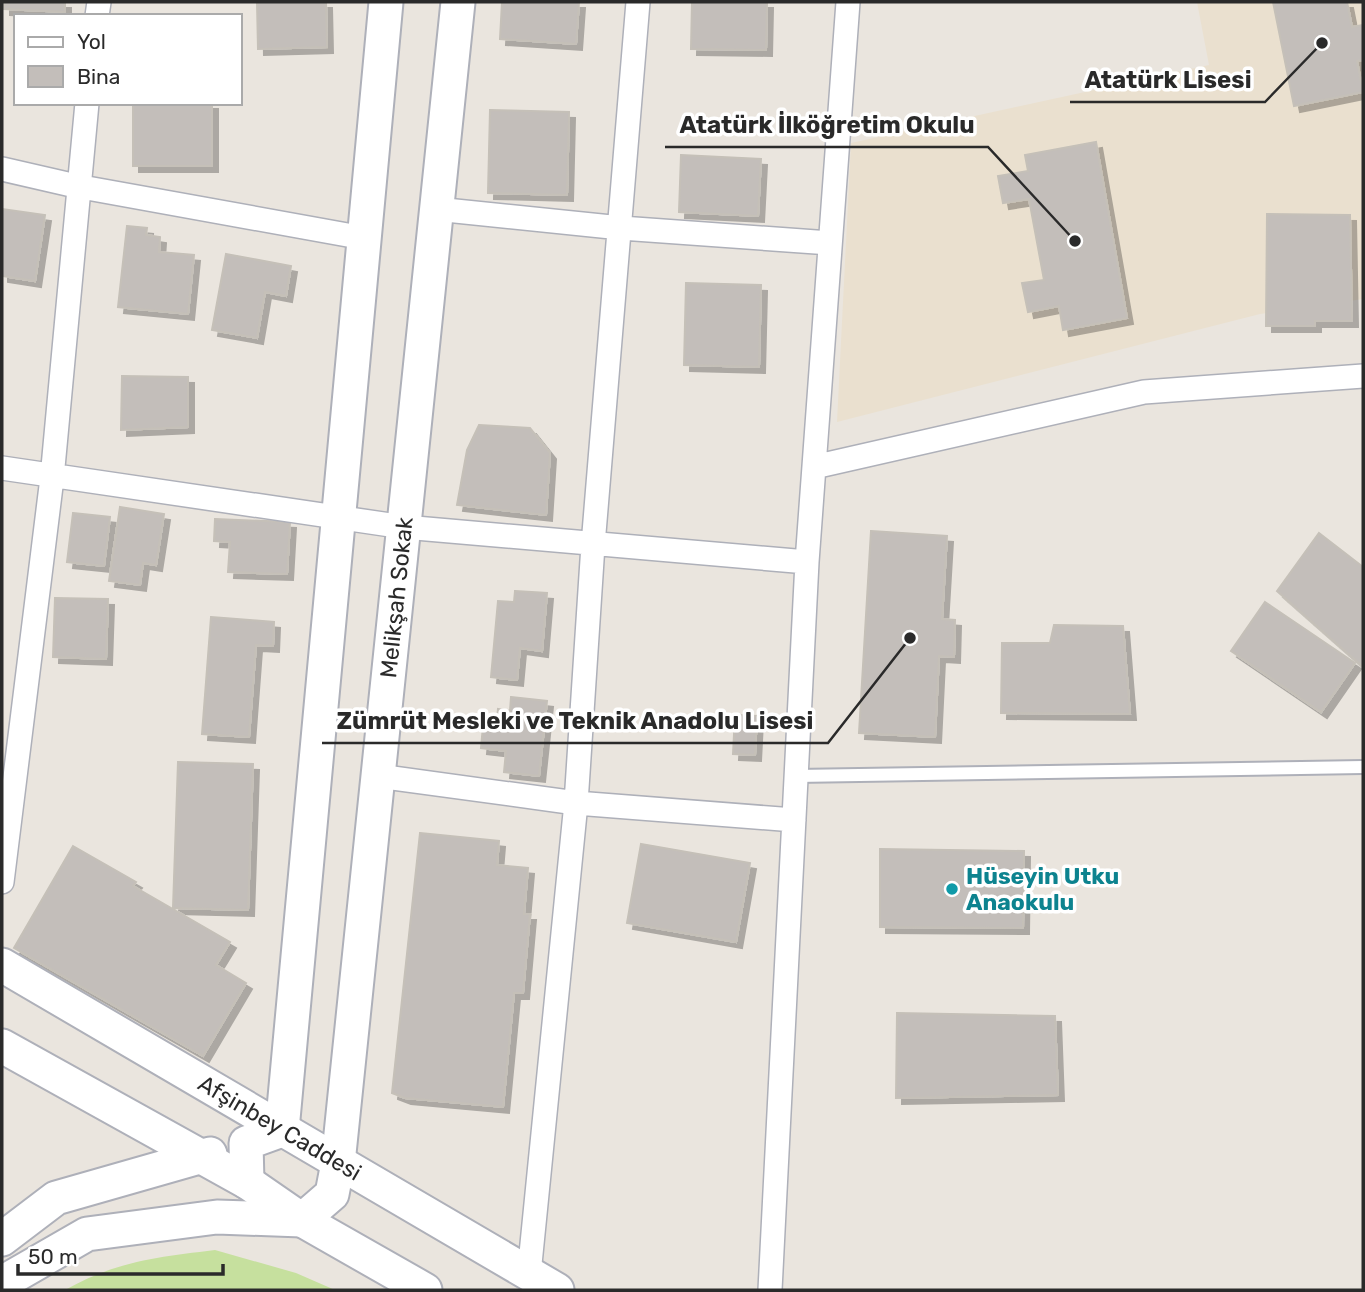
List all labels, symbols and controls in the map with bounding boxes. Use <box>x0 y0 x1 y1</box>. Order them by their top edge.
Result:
legend <box>14 14 242 105</box>
text: Yol <box>77 29 106 54</box>
callout: Atatürk Lisesi <box>1070 57 1265 102</box>
text: Bina <box>77 64 120 89</box>
text: Atatürk Lisesi <box>1084 66 1252 94</box>
callout: Atatürk İlköğretim Okulu <box>665 102 988 147</box>
text: Atatürk İlköğretim Okulu <box>679 111 975 139</box>
street label: Melikşah Sokak <box>374 516 419 679</box>
callout: Zümrüt Mesleki ve Teknik Anadolu Lisesi <box>322 698 828 743</box>
text: Zümrüt Mesleki ve Teknik Anadolu Lisesi <box>337 707 813 735</box>
place label: Hüseyin Utku Anaokulu <box>966 862 1119 916</box>
marker: Hüseyin Utku Anaokulu <box>944 881 960 897</box>
street label: Afşinbey Caddesi <box>193 1069 367 1186</box>
scale bar <box>18 1232 222 1276</box>
text: 50 m <box>28 1244 78 1269</box>

